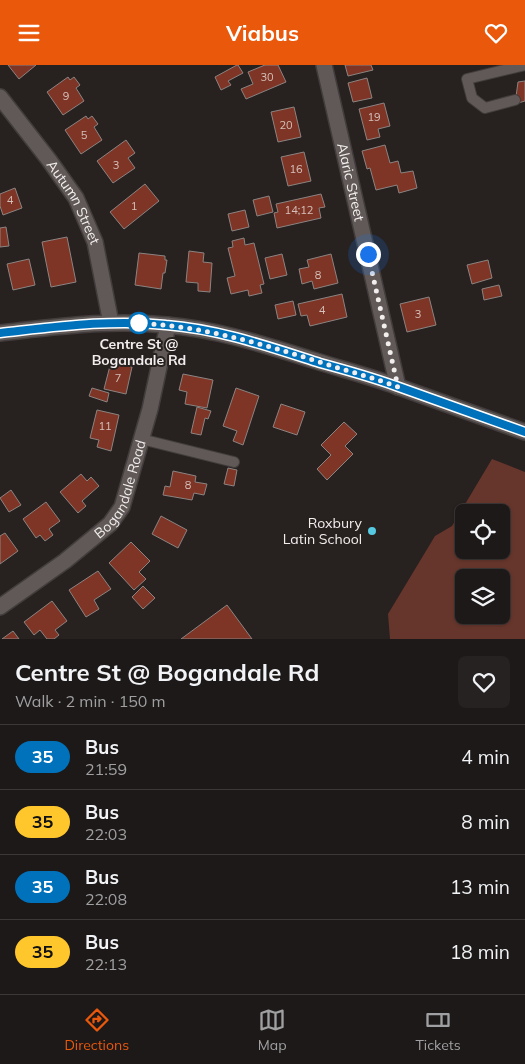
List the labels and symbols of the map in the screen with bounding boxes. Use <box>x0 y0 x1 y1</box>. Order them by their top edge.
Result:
house number: 30 <box>260 70 274 84</box>
house number: 9 <box>63 89 69 103</box>
house number: 19 <box>367 110 381 124</box>
house number: 20 <box>279 118 293 132</box>
house number: 5 <box>81 128 88 142</box>
street label: Alaric Street <box>333 141 369 223</box>
street label: Autumn Street <box>43 156 104 247</box>
house number: 3 <box>113 158 119 172</box>
house number: 16 <box>289 162 303 176</box>
house number: 4 <box>7 193 14 207</box>
house number: 1 <box>131 199 137 213</box>
house number: 14;12 <box>285 203 314 217</box>
your location <box>356 242 381 267</box>
house number: 8 <box>315 268 322 282</box>
house number: 4 <box>319 303 326 317</box>
house number: 3 <box>415 307 421 321</box>
marker: Centre St @ Bogandale Rd <box>128 312 150 334</box>
place label: Centre St @ Bogandale Rd <box>92 335 186 369</box>
house number: 7 <box>115 371 121 385</box>
house number: 11 <box>98 419 112 433</box>
street label: Bogandale Road <box>90 438 150 542</box>
house number: 8 <box>185 478 192 492</box>
place label: Roxbury Latin School <box>283 514 363 548</box>
marker: Roxbury Latin School <box>366 525 378 537</box>

